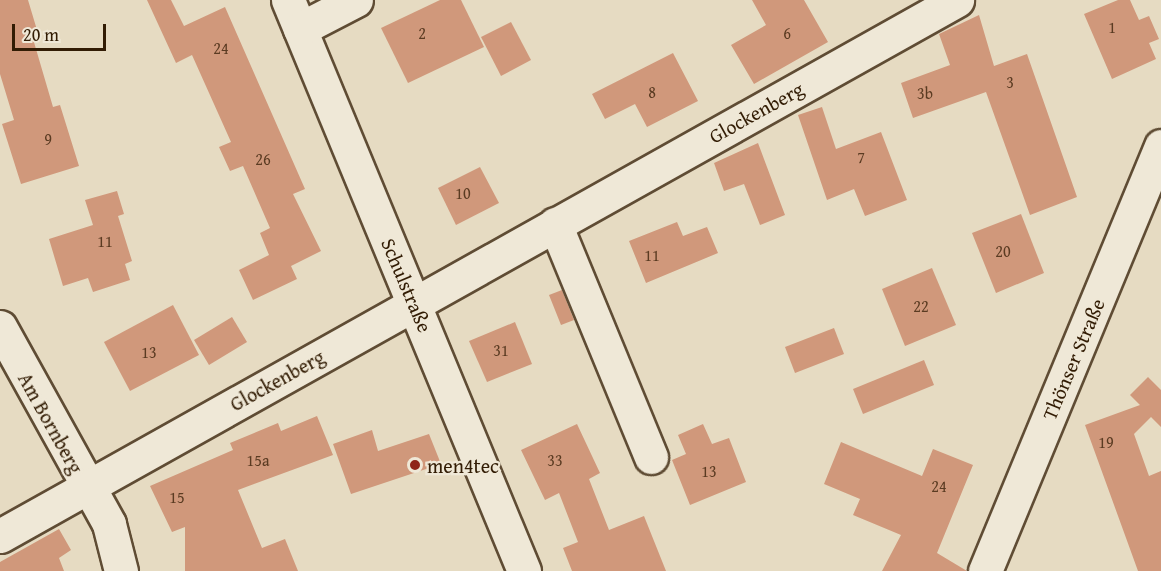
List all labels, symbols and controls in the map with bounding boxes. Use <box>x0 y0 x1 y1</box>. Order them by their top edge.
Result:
scale bar <box>15 12 110 50</box>
house number: 1 <box>1108 17 1116 37</box>
text: 20 m <box>23 21 59 48</box>
house number: 2 <box>418 23 426 43</box>
house number: 6 <box>783 23 791 43</box>
house number: 24 <box>213 38 229 58</box>
house number: 3 <box>1006 72 1014 92</box>
street label: Glockenberg <box>704 76 808 148</box>
house number: 8 <box>648 82 656 102</box>
house number: 3b <box>917 83 933 103</box>
house number: 9 <box>44 129 52 149</box>
house number: 7 <box>857 147 865 167</box>
house number: 26 <box>255 149 271 169</box>
house number: 10 <box>455 183 471 203</box>
house number: 11 <box>97 231 113 251</box>
street label: Schulstraße <box>376 234 438 336</box>
house number: 20 <box>995 241 1011 261</box>
house number: 11 <box>644 245 660 265</box>
street label: Thönser Straße <box>1037 295 1109 423</box>
house number: 22 <box>913 296 929 316</box>
house number: 31 <box>493 340 509 360</box>
house number: 13 <box>141 342 157 362</box>
street label: Glockenberg <box>225 344 329 416</box>
street label: Am Bornberg <box>13 368 89 478</box>
house number: 19 <box>1098 432 1114 452</box>
house number: 15a <box>247 450 269 470</box>
house number: 33 <box>547 450 563 470</box>
place label: men4tec <box>427 453 499 477</box>
marker: men4tec <box>408 458 422 472</box>
house number: 13 <box>701 461 717 481</box>
house number: 24 <box>931 476 947 496</box>
house number: 15 <box>169 487 185 507</box>

